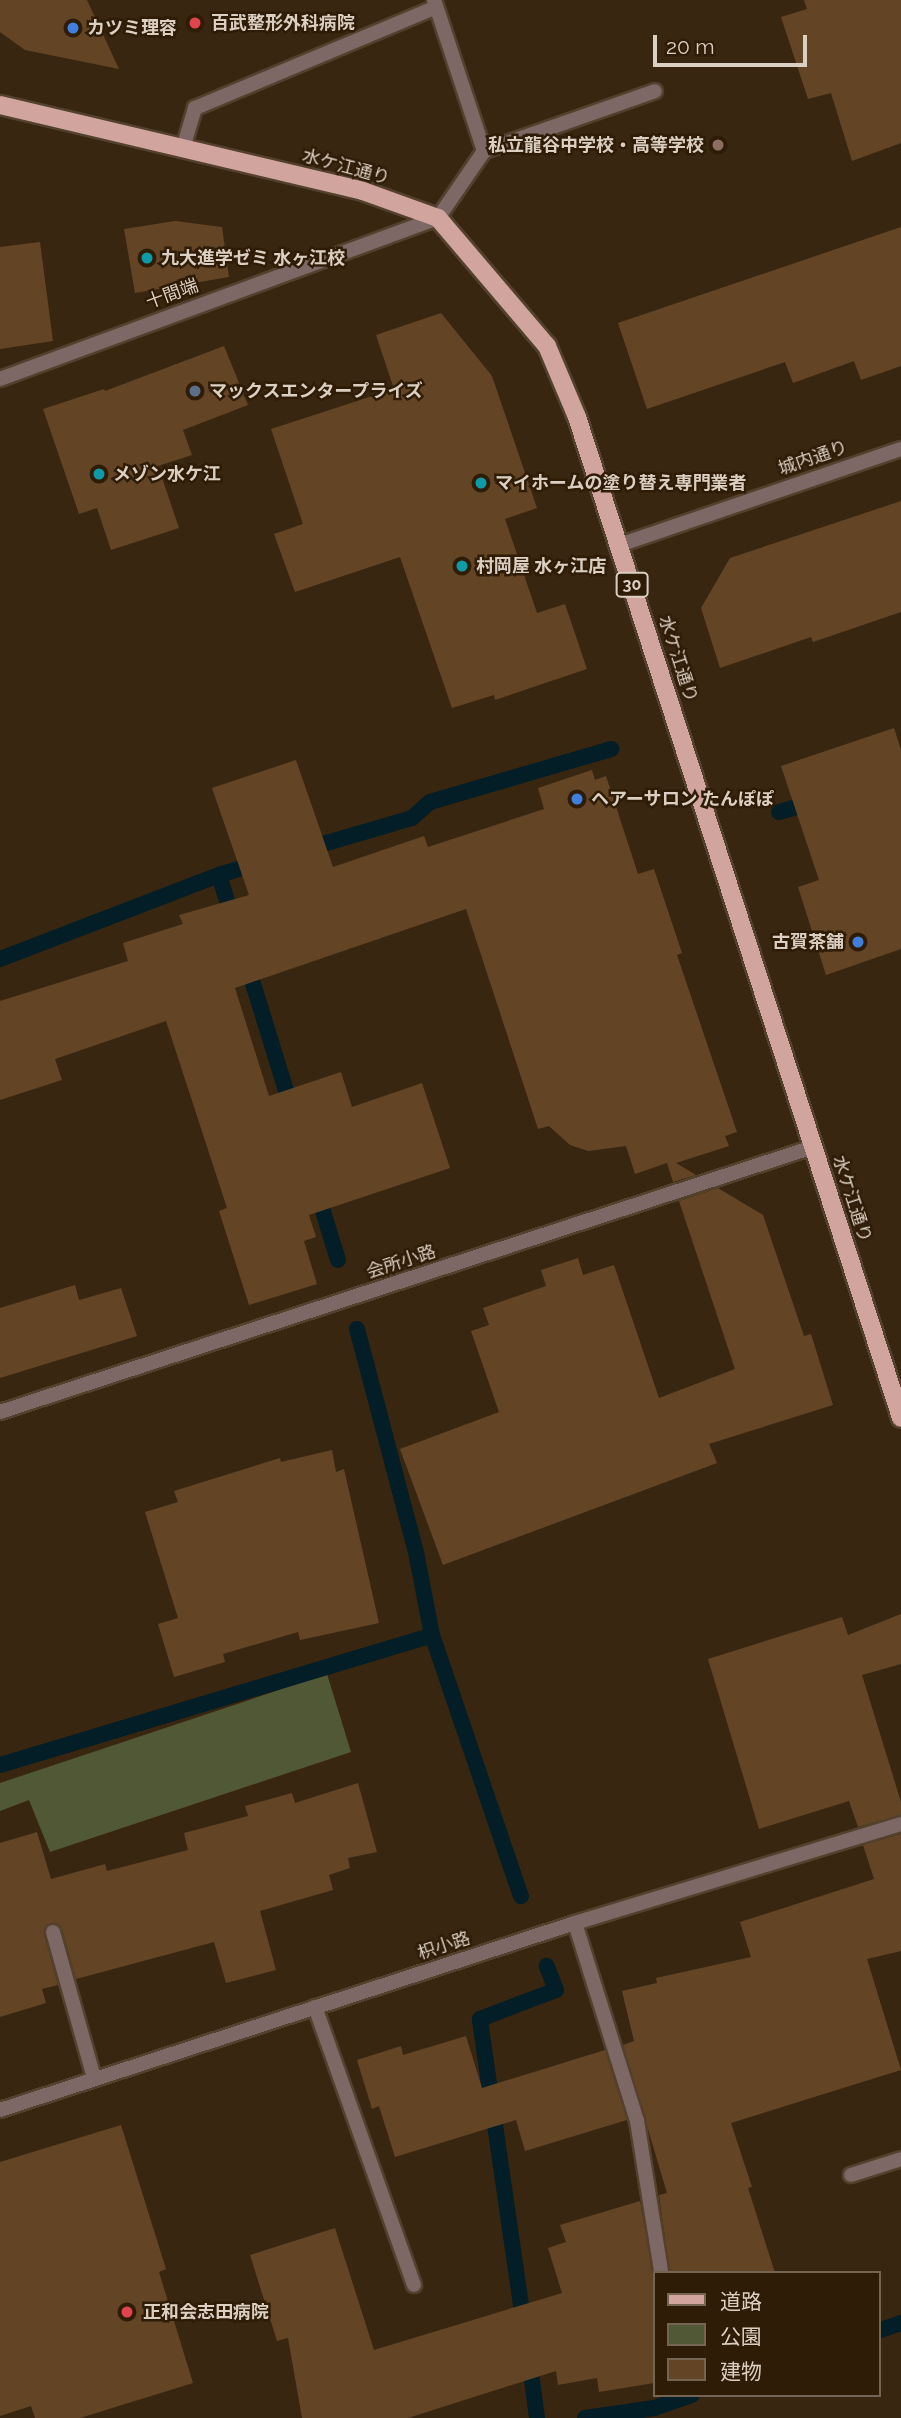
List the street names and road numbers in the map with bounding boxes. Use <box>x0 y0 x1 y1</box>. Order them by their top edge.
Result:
street label: 水ケ江通り <box>300 145 392 189</box>
street label: 十間端 <box>143 275 201 313</box>
street label: 城内通り <box>775 436 851 480</box>
road number: 30 <box>614 572 650 598</box>
street label: 水ケ江通り <box>654 613 702 705</box>
street label: 水ケ江通り <box>828 1153 876 1245</box>
street label: 会所小路 <box>363 1241 439 1283</box>
street label: 枳小路 <box>415 1927 473 1965</box>

